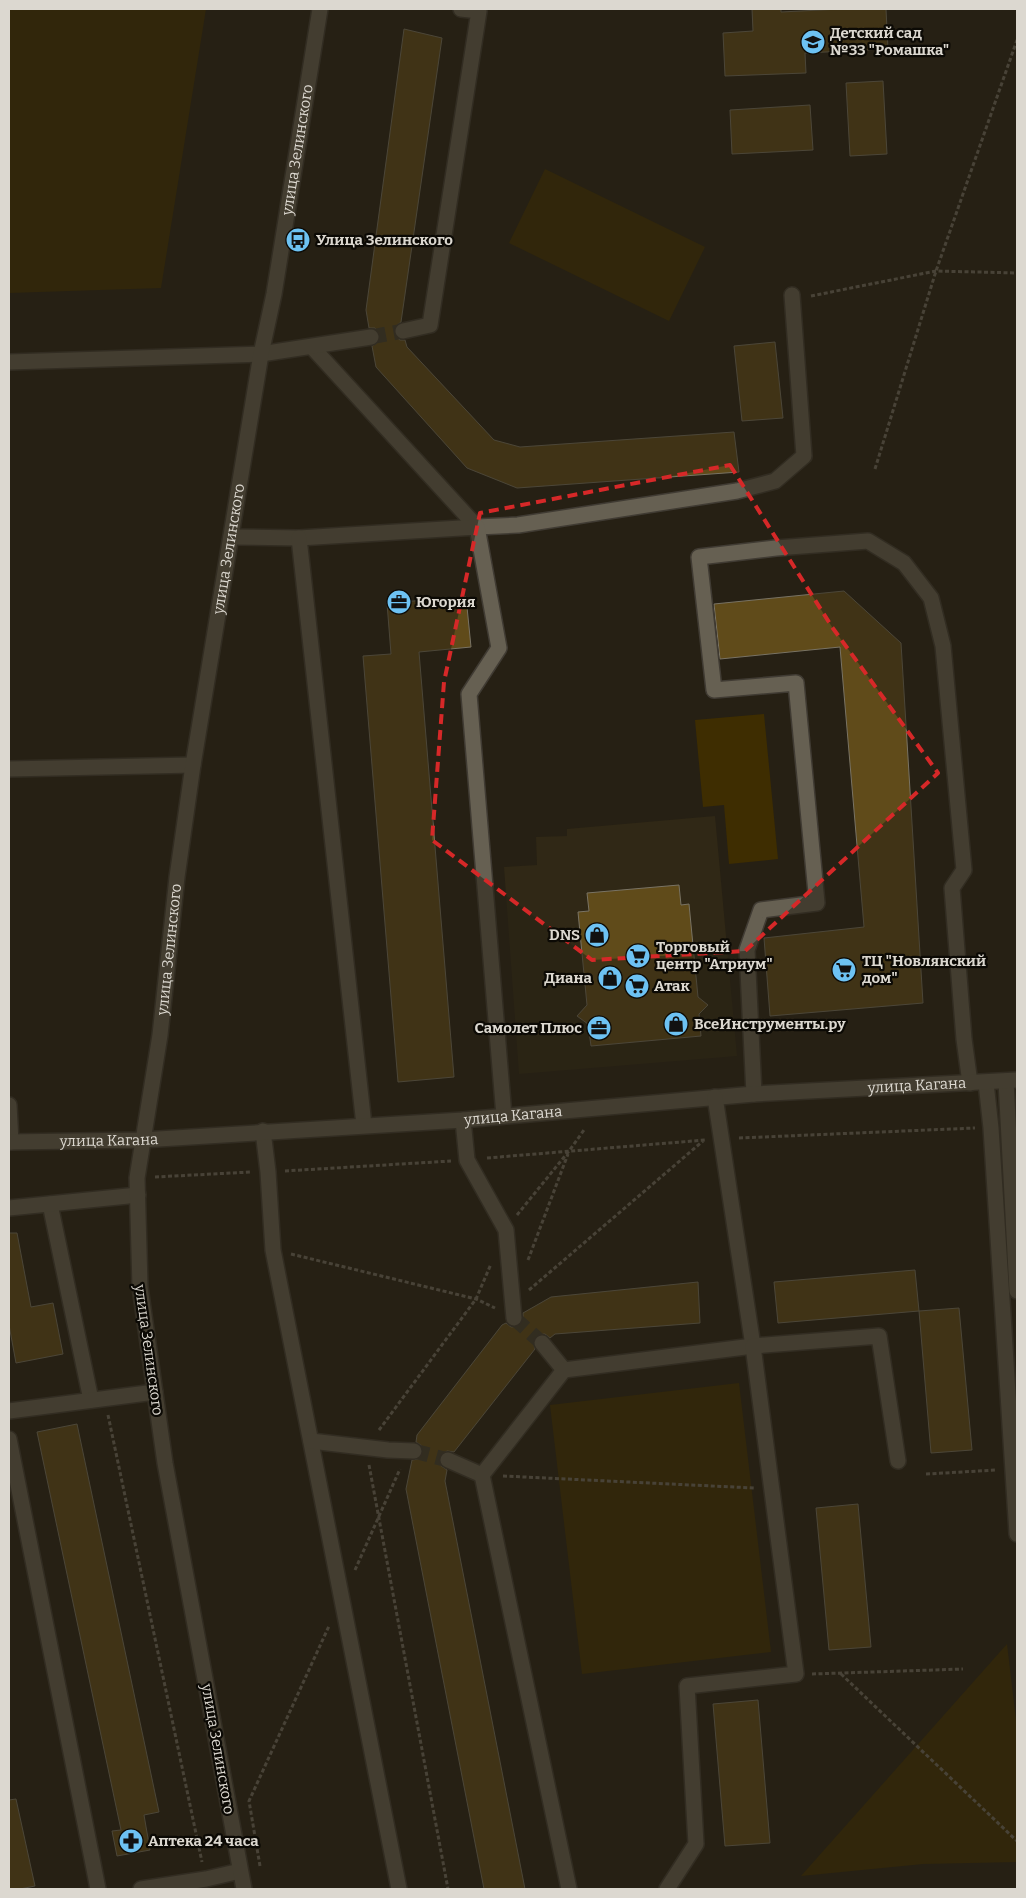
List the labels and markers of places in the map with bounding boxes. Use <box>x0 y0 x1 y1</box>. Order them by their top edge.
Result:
place label: Детский сад №33 "Ромашка" <box>830 24 949 59</box>
school or university icon: Детский сад №33 "Ромашка" <box>800 29 826 55</box>
bus stop icon: Улица Зелинского <box>285 227 311 253</box>
place label: Улица Зелинского <box>316 231 453 249</box>
office icon: Югория <box>386 589 412 615</box>
place label: Югория <box>416 593 476 611</box>
shop icon: DNS <box>584 922 610 948</box>
place label: DNS <box>549 926 580 944</box>
place label: Торговый центр "Атриум" <box>656 938 773 973</box>
supermarket icon: Торговый центр "Атриум" <box>625 943 651 969</box>
place label: ТЦ "Новлянский дом" <box>862 952 986 987</box>
supermarket icon: ТЦ "Новлянский дом" <box>831 957 857 983</box>
shop icon: Диана <box>597 965 623 991</box>
place label: Диана <box>544 969 593 987</box>
supermarket icon: Атак <box>624 973 650 999</box>
place label: Атак <box>654 977 690 995</box>
shop icon: ВсеИнструменты.ру <box>663 1011 689 1037</box>
office icon: Самолет Плюс <box>586 1015 612 1041</box>
place label: ВсеИнструменты.ру <box>694 1015 846 1033</box>
place label: Самолет Плюс <box>474 1019 582 1037</box>
pharmacy icon: Аптека 24 часа <box>118 1828 144 1854</box>
place label: Аптека 24 часа <box>148 1832 259 1850</box>

